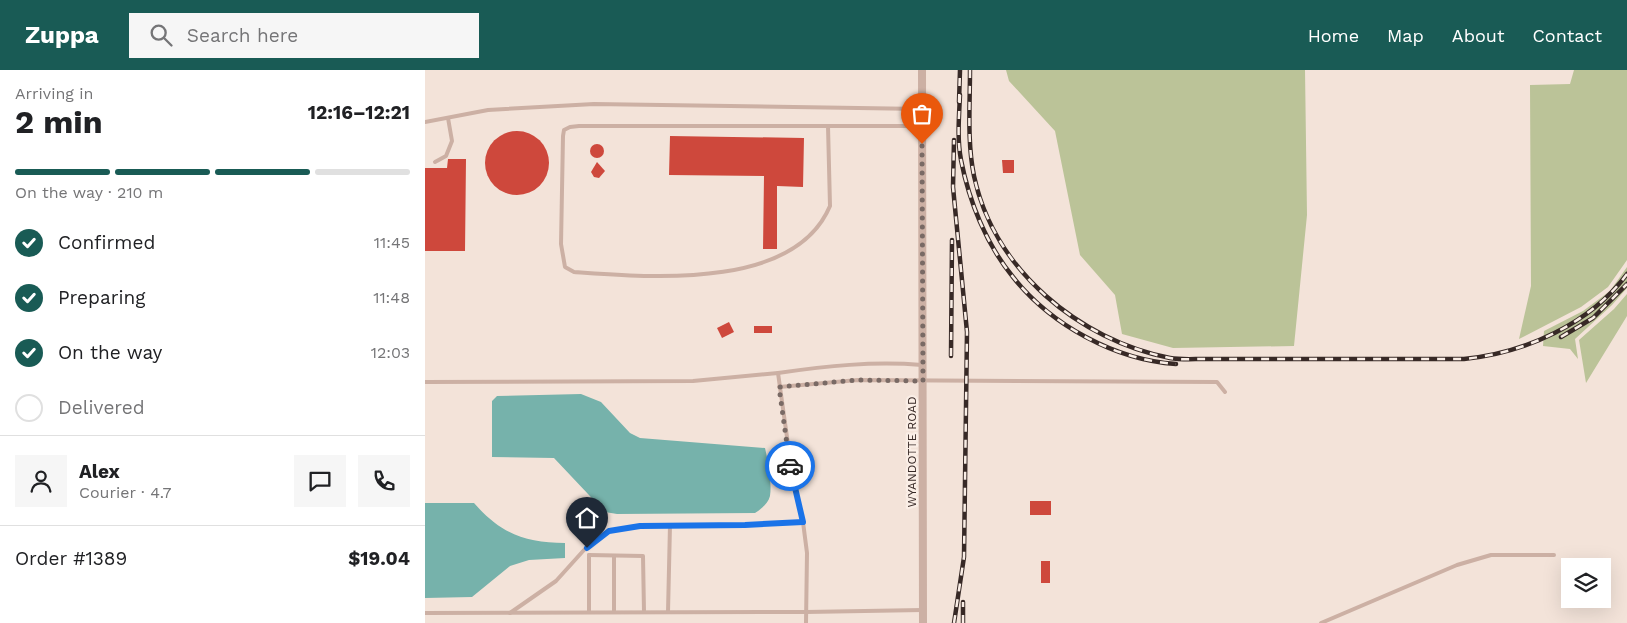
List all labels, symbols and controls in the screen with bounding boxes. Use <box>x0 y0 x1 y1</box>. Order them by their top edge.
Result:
search box <box>129 13 479 58</box>
text: Zuppa <box>25 21 99 49</box>
icon: search <box>147 21 175 49</box>
text: Search here <box>187 24 298 47</box>
text: Home <box>1308 25 1359 46</box>
text: Map <box>1387 25 1424 46</box>
text: About <box>1452 25 1504 46</box>
text: Contact <box>1532 25 1602 46</box>
text: Arriving in <box>15 84 93 103</box>
pin <box>901 93 943 144</box>
icon: bag <box>908 100 936 128</box>
text: 12:16–12:21 <box>308 101 410 124</box>
text: 2 min <box>15 103 103 141</box>
text: On the way · 210 m <box>15 183 163 202</box>
icon: check <box>15 229 43 257</box>
text: Confirmed <box>58 231 155 254</box>
text: 11:45 <box>374 233 410 252</box>
icon: check <box>15 284 43 312</box>
text: Preparing <box>58 286 145 309</box>
text: 11:48 <box>373 288 410 307</box>
icon: check <box>15 339 43 367</box>
text: On the way <box>58 341 162 364</box>
text: 12:03 <box>371 343 410 362</box>
text: Delivered <box>58 396 145 419</box>
street label: WYANDOTTE ROAD <box>905 396 919 508</box>
courier <box>765 441 815 491</box>
icon: car <box>776 452 804 480</box>
button: person <box>15 455 67 507</box>
button: chat <box>294 455 346 507</box>
button: phone <box>358 455 410 507</box>
text: Alex <box>79 460 120 483</box>
text: Courier · 4.7 <box>79 483 172 502</box>
pin <box>566 497 608 548</box>
icon: home <box>573 504 601 532</box>
text: Order #1389 <box>15 547 127 570</box>
text: $19.04 <box>348 547 410 570</box>
map controls <box>1561 558 1611 608</box>
button: layers <box>1561 558 1611 608</box>

